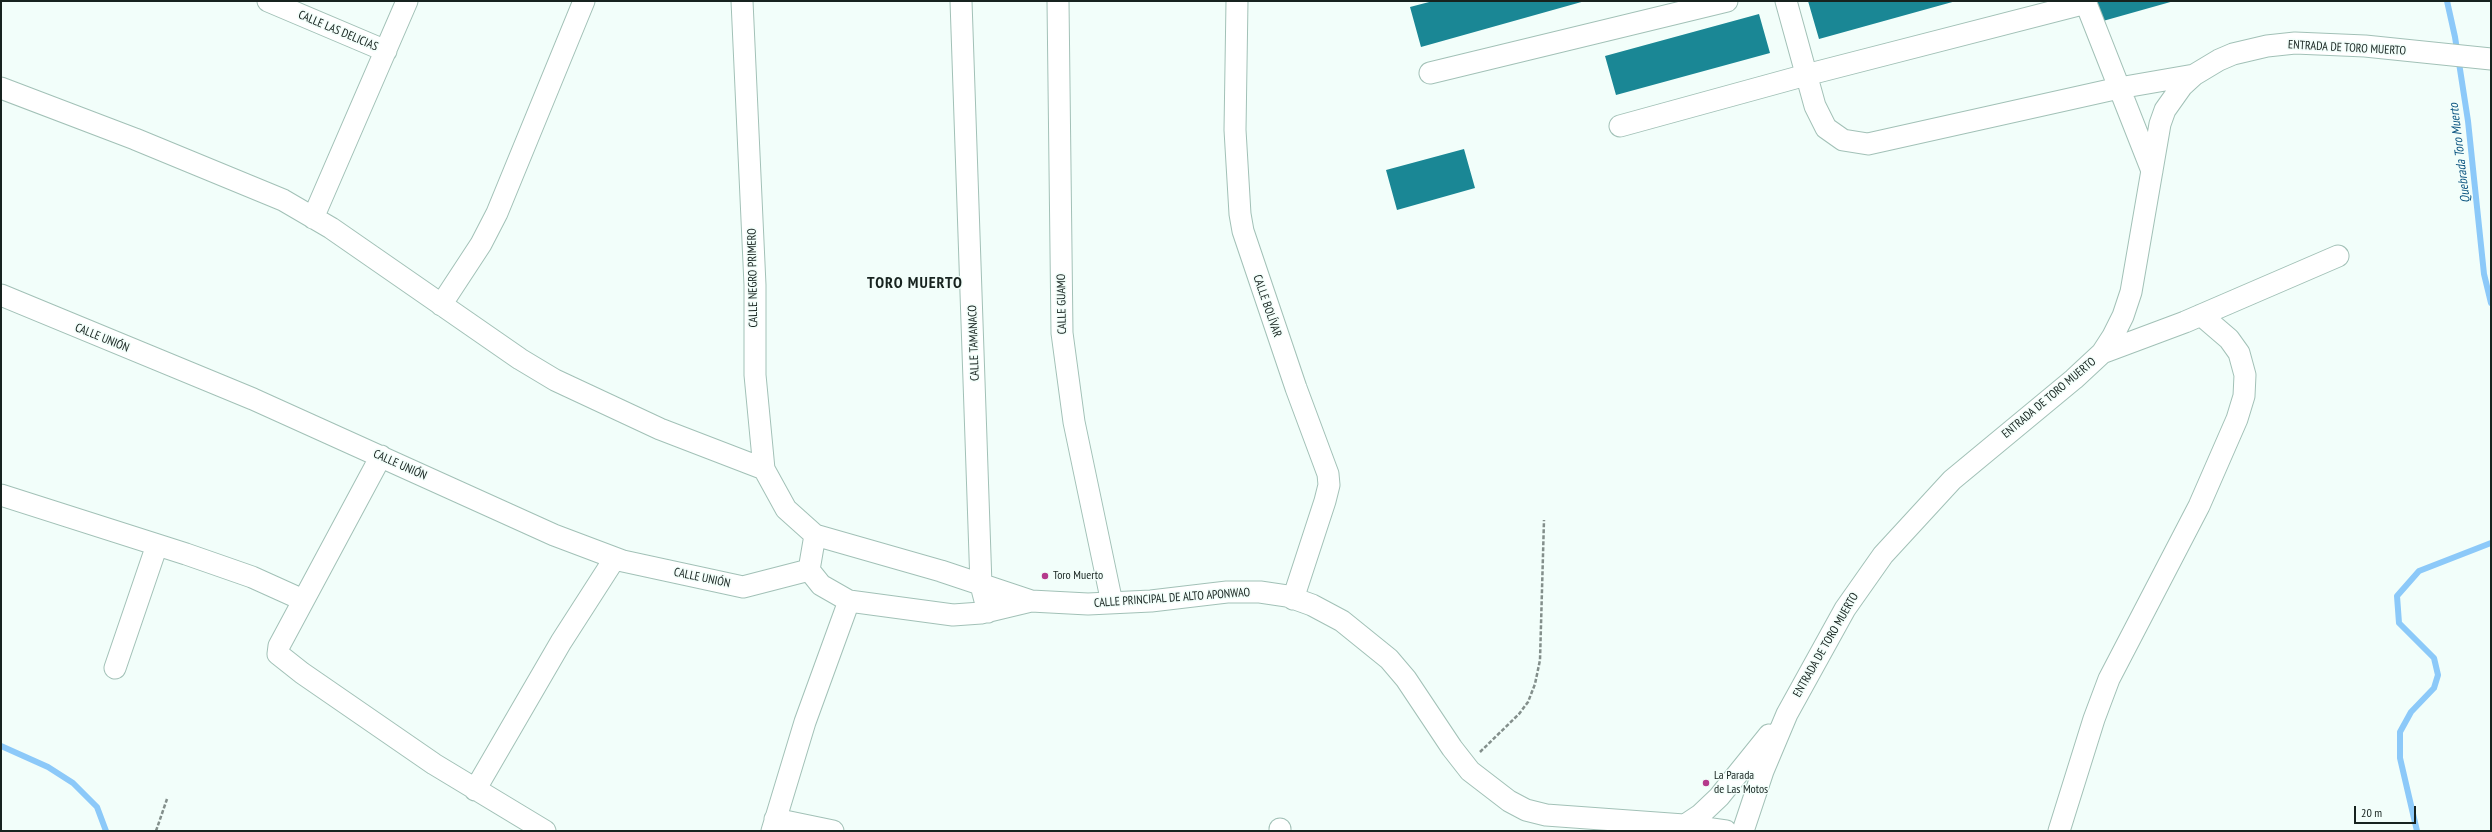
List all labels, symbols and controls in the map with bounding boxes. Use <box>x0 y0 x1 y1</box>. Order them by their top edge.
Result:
street label: CALLE LAS DELICIAS <box>296 8 380 54</box>
street label: ENTRADA DE TORO MUERTO <box>2288 38 2406 58</box>
water label: Quebrada Toro Muerto <box>2446 102 2474 204</box>
street label: CALLE NEGRO PRIMERO <box>745 228 761 328</box>
district label: TORO MUERTO <box>867 273 963 293</box>
street label: CALLE BOLÍVAR <box>1250 273 1284 339</box>
street label: CALLE GUAMO <box>1054 274 1070 334</box>
street label: CALLE TAMANACO <box>965 305 983 381</box>
street label: CALLE UNIÓN <box>73 321 131 355</box>
street label: ENTRADA DE TORO MUERTO <box>1999 354 2099 442</box>
street label: CALLE UNIÓN <box>371 447 429 483</box>
street label: CALLE UNIÓN <box>673 565 731 591</box>
place label: Toro Muerto <box>1053 569 1103 583</box>
marker: Toro Muerto <box>1040 571 1050 581</box>
street label: CALLE PRINCIPAL DE ALTO APONWAO <box>1093 585 1251 611</box>
street label: ENTRADA DE TORO MUERTO <box>1790 590 1862 700</box>
place label: La Parada de Las Motos <box>1714 769 1768 797</box>
marker: La Parada de Las Motos <box>1701 778 1711 788</box>
scale bar <box>2356 798 2418 824</box>
text: 20 m <box>2361 805 2382 820</box>

